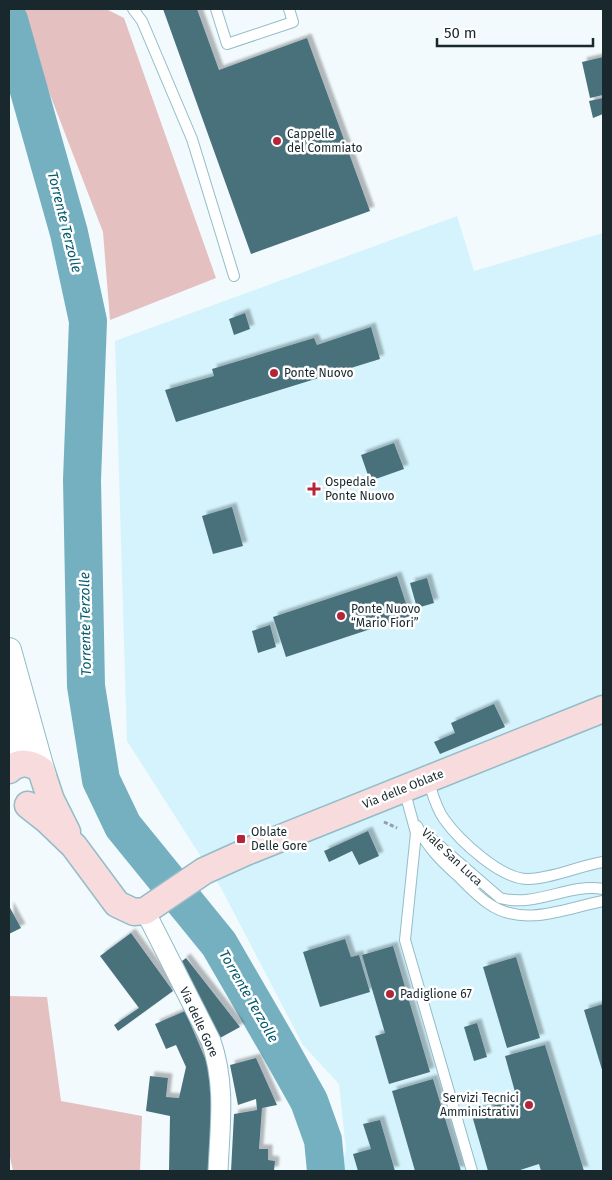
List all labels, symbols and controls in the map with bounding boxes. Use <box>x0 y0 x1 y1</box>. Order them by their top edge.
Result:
scale bar <box>437 15 593 47</box>
text: 50 m <box>444 24 477 42</box>
place label: Cappelle del Commiato <box>287 127 363 155</box>
marker: Cappelle del Commiato <box>271 135 283 147</box>
water label: Torrente Terzolle <box>44 170 85 274</box>
place label: Ponte Nuovo <box>284 366 354 380</box>
marker: Ponte Nuovo <box>268 367 280 379</box>
place label: Ospedale Ponte Nuovo <box>325 475 395 503</box>
marker: Ospedale Ponte Nuovo <box>307 482 321 496</box>
water label: Torrente Terzolle <box>76 572 95 676</box>
place label: Ponte Nuovo “Mario Fiori” <box>351 602 421 630</box>
marker: Ponte Nuovo “Mario Fiori” <box>335 610 347 622</box>
street label: Via delle Oblate <box>360 766 446 812</box>
place label: Oblate Delle Gore <box>251 825 307 853</box>
street label: Viale San Luca <box>419 825 485 889</box>
marker: Oblate Delle Gore <box>235 833 247 845</box>
water label: Torrente Terzolle <box>215 947 282 1045</box>
street label: Via delle Gore <box>177 985 221 1059</box>
place label: Padiglione 67 <box>400 987 472 1001</box>
marker: Padiglione 67 <box>384 988 396 1000</box>
place label: Servizi Tecnici Amministrativi <box>440 1091 519 1119</box>
marker: Servizi Tecnici Amministrativi <box>523 1099 535 1111</box>

